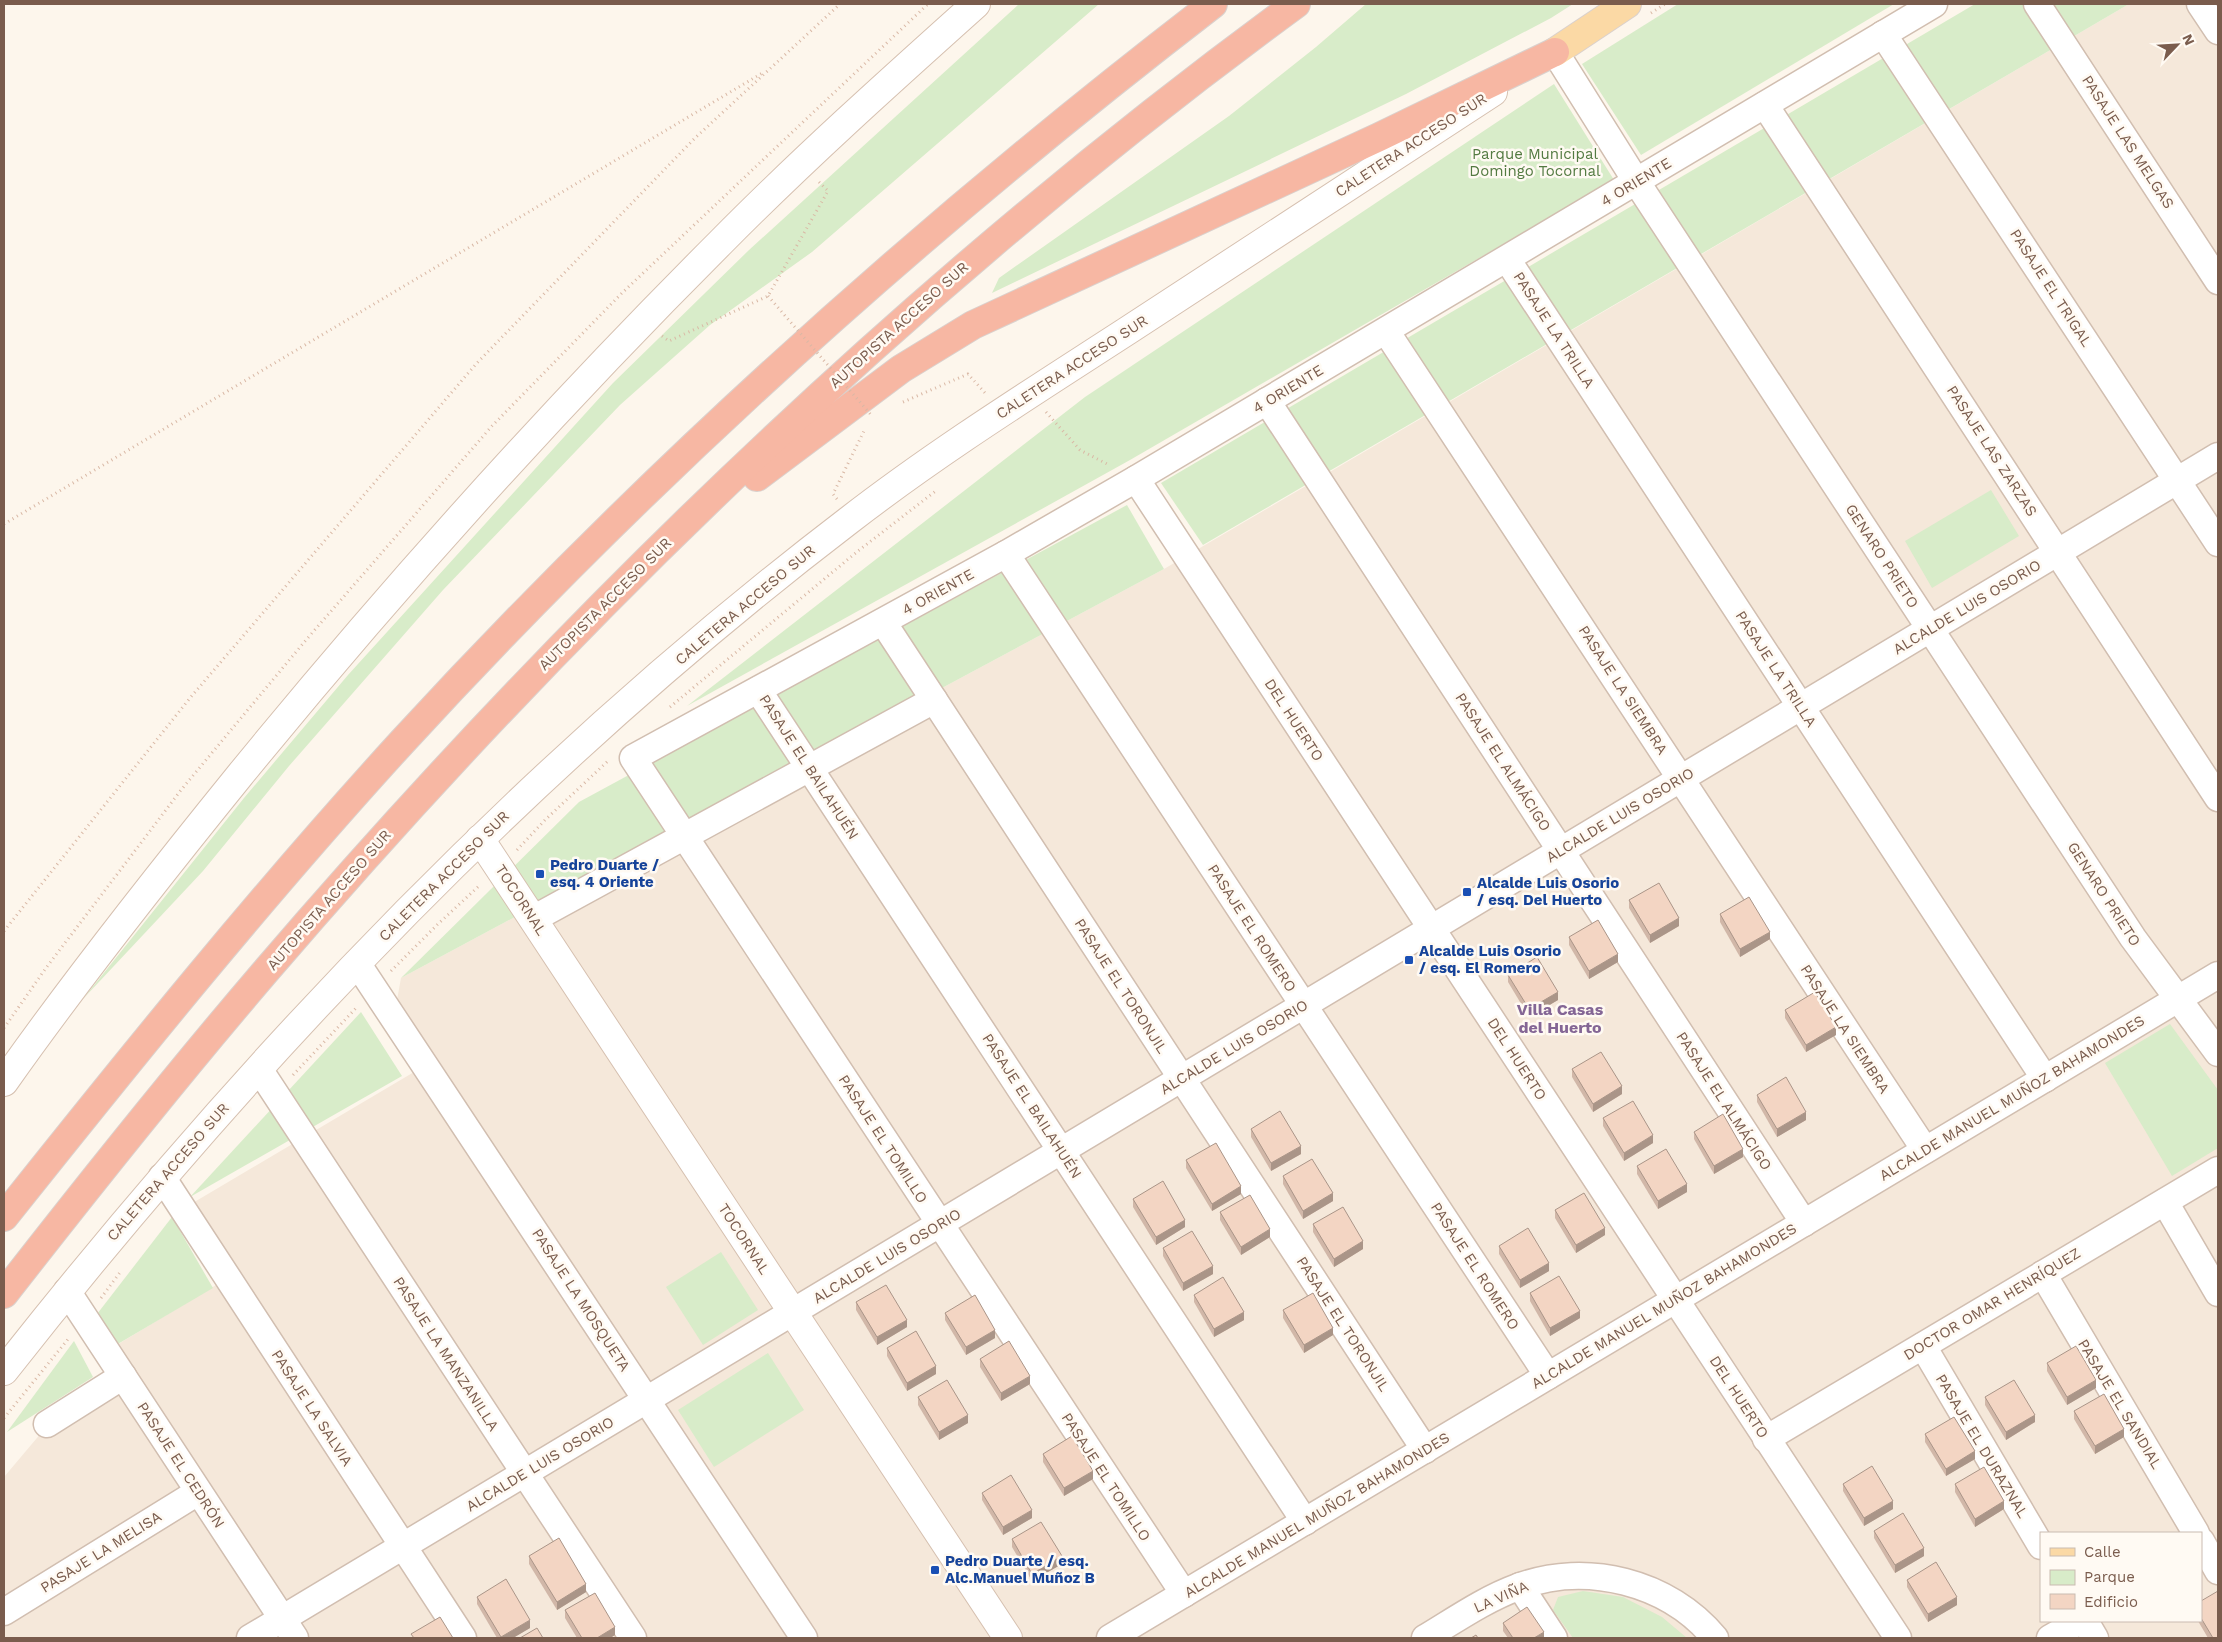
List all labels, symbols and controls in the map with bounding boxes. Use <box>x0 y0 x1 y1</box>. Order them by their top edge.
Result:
north arrow <box>2152 20 2202 70</box>
text: N <box>2179 31 2198 48</box>
street label: PASAJE LAS MELGAS <box>2078 72 2178 212</box>
street label: CALETERA ACCESO SUR <box>1332 89 1490 201</box>
park label: Parque Municipal Domingo Tocornal <box>1469 145 1601 180</box>
street label: 4 ORIENTE <box>1597 154 1675 210</box>
street label: PASAJE EL TRIGAL <box>2006 226 2096 350</box>
street label: AUTOPISTA ACCESO SUR <box>826 258 972 392</box>
street label: PASAJE LA TRILLA <box>1510 268 1598 392</box>
street label: CALETERA ACCESO SUR <box>993 311 1151 423</box>
street label: 4 ORIENTE <box>1249 361 1327 417</box>
street label: PASAJE LAS ZARZAS <box>1943 382 2041 520</box>
street label: GENARO PRIETO <box>1842 501 1922 611</box>
street label: AUTOPISTA ACCESO SUR <box>535 534 675 674</box>
street label: CALETERA ACCESO SUR <box>671 541 819 669</box>
street label: ALCALDE LUIS OSORIO <box>1890 556 2044 658</box>
street label: 4 ORIENTE <box>899 565 977 619</box>
street label: PASAJE LA TRILLA <box>1732 607 1820 731</box>
street label: PASAJE LA SIEMBRA <box>1575 622 1672 758</box>
street label: DEL HUERTO <box>1261 675 1327 765</box>
street label: PASAJE EL ALMÁCIGO <box>1451 689 1555 835</box>
street label: PASAJE EL BAILAHUÉN <box>755 691 863 843</box>
street label: ALCALDE LUIS OSORIO <box>1543 764 1697 866</box>
street label: CALETERA ACCESO SUR <box>375 807 513 945</box>
street label: AUTOPISTA ACCESO SUR <box>263 826 395 974</box>
street label: GENARO PRIETO <box>2064 839 2144 949</box>
place label: Pedro Duarte / esq. 4 Oriente <box>550 856 659 891</box>
street label: TOCORNAL <box>491 861 551 939</box>
street label: PASAJE EL ROMERO <box>1204 861 1300 995</box>
marker: Pedro Duarte / esq. 4 Oriente <box>534 868 546 880</box>
place label: Alcalde Luis Osorio / esq. Del Huerto <box>1477 874 1619 909</box>
marker: Alcalde Luis Osorio / esq. Del Huerto <box>1461 886 1473 898</box>
street label: PASAJE EL TORONJIL <box>1071 915 1171 1057</box>
place label: Alcalde Luis Osorio / esq. El Romero <box>1419 942 1561 977</box>
marker: Alcalde Luis Osorio / esq. El Romero <box>1403 954 1415 966</box>
street label: PASAJE LA SIEMBRA <box>1797 961 1894 1097</box>
street label: ALCALDE LUIS OSORIO <box>1157 996 1311 1098</box>
district label: Villa Casas del Huerto <box>1517 1000 1604 1037</box>
street label: ALCALDE MANUEL MUÑOZ BAHAMONDES <box>1876 1011 2148 1185</box>
street label: DEL HUERTO <box>1484 1014 1550 1104</box>
street label: PASAJE EL ALMÁCIGO <box>1672 1028 1776 1174</box>
street label: PASAJE EL BAILAHUÉN <box>978 1030 1086 1182</box>
street label: PASAJE EL TOMILLO <box>835 1071 931 1207</box>
street label: CALETERA ACCESO SUR <box>103 1099 233 1245</box>
street label: PASAJE EL ROMERO <box>1427 1199 1523 1333</box>
street label: TOCORNAL <box>714 1200 774 1278</box>
street label: ALCALDE LUIS OSORIO <box>810 1205 964 1307</box>
street label: ALCALDE MANUEL MUÑOZ BAHAMONDES <box>1528 1219 1800 1393</box>
street label: PASAJE LA MOSQUETA <box>528 1225 634 1375</box>
street label: DOCTOR OMAR HENRÍQUEZ <box>1900 1244 2084 1364</box>
street label: PASAJE EL TORONJIL <box>1293 1253 1393 1395</box>
street label: PASAJE LA MANZANILLA <box>389 1273 503 1435</box>
street label: PASAJE EL SANDIAL <box>2074 1336 2166 1472</box>
street label: PASAJE LA SALVIA <box>268 1346 356 1470</box>
street label: DEL HUERTO <box>1706 1352 1772 1442</box>
street label: PASAJE EL DURAZNAL <box>1932 1371 2032 1521</box>
street label: PASAJE EL CEDRÓN <box>133 1398 229 1531</box>
street label: PASAJE EL TOMILLO <box>1058 1409 1154 1545</box>
street label: ALCALDE LUIS OSORIO <box>463 1413 617 1515</box>
street label: ALCALDE MANUEL MUÑOZ BAHAMONDES <box>1181 1428 1453 1602</box>
street label: PASAJE LA MELISA <box>37 1507 165 1597</box>
legend <box>2040 1532 2202 1622</box>
text: Calle <box>2084 1543 2121 1561</box>
place label: Pedro Duarte / esq. Alc.Manuel Muñoz B <box>945 1552 1095 1587</box>
marker: Pedro Duarte / esq. Alc.Manuel Muñoz B <box>929 1564 941 1576</box>
text: Parque <box>2084 1568 2135 1586</box>
street label: LA VIÑA <box>1471 1577 1531 1617</box>
text: Edificio <box>2084 1593 2138 1611</box>

